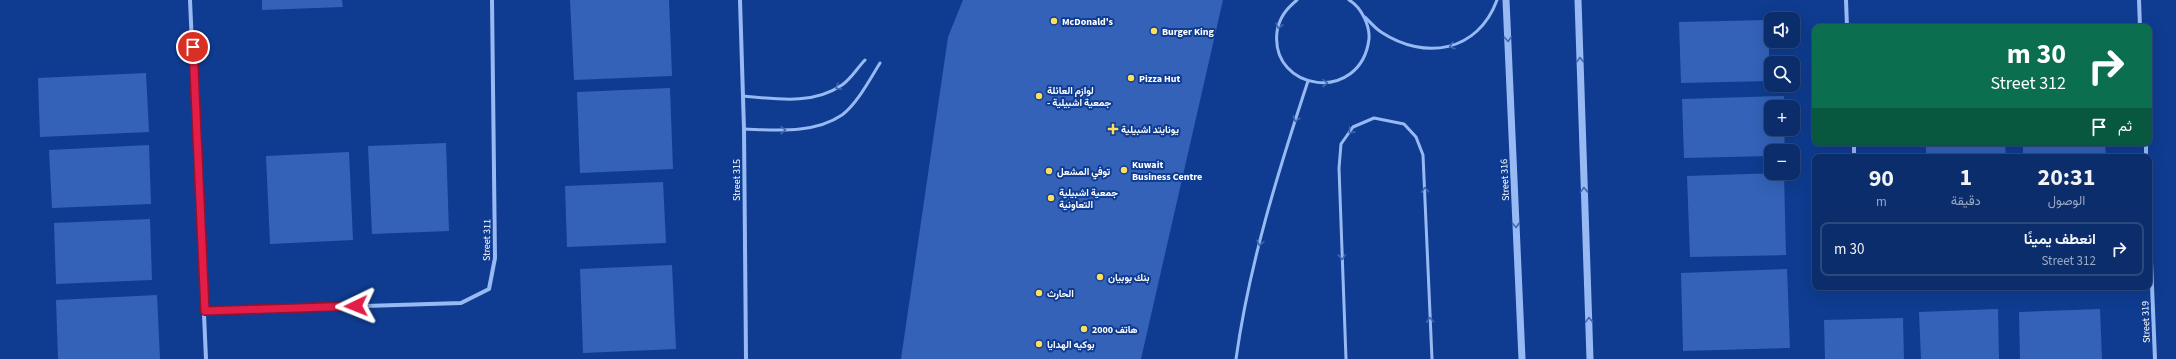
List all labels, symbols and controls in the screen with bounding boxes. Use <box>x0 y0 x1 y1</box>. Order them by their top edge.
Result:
map controls <box>1764 12 1800 180</box>
button: sound <box>1764 12 1800 48</box>
place label: McDonald's <box>1062 15 1114 29</box>
marker: McDonald's <box>1049 16 1059 26</box>
one-way arrow <box>1275 23 1284 30</box>
place label: Burger King <box>1162 25 1215 39</box>
marker: Burger King <box>1149 26 1159 36</box>
pin <box>176 30 210 64</box>
text: 30 m <box>2007 34 2066 74</box>
icon: arrive <box>182 36 204 58</box>
one-way arrow <box>1503 36 1512 42</box>
icon: right <box>2080 40 2132 92</box>
one-way arrow <box>1449 41 1456 50</box>
button: search <box>1764 56 1800 92</box>
one-way arrow <box>1575 57 1584 63</box>
text: Street 312 <box>1990 71 2066 96</box>
place label: Pizza Hut <box>1139 72 1180 86</box>
marker: Pizza Hut <box>1126 73 1136 83</box>
one-way arrow <box>1322 79 1328 87</box>
one-way arrow <box>835 83 842 90</box>
place label: لوازم العائلة - جمعية اشبيلية <box>1047 84 1112 110</box>
marker: لوازم العائلة - جمعية اشبيلية <box>1034 91 1044 101</box>
button: + <box>1764 100 1800 136</box>
one-way arrow <box>1292 115 1301 122</box>
icon: arrive <box>2088 116 2110 138</box>
text: ثم <box>2118 116 2132 137</box>
place label: يونايتد اشبيلية <box>1121 123 1179 137</box>
marker: يونايتد اشبيلية <box>1108 124 1118 134</box>
one-way arrow <box>780 126 786 134</box>
one-way arrow <box>1348 126 1356 134</box>
button: − <box>1764 144 1800 180</box>
place label: Kuwait Business Centre <box>1132 158 1202 184</box>
street label: Street 315 <box>730 159 744 201</box>
street label: Street 316 <box>1497 159 1513 201</box>
text: 1 <box>1959 160 1972 195</box>
text: 20:31 <box>2037 160 2095 195</box>
text: 90 <box>1869 161 1894 196</box>
place label: توفي المشعل <box>1057 165 1110 180</box>
marker: Kuwait Business Centre <box>1119 165 1129 175</box>
marker: توفي المشعل <box>1044 166 1054 176</box>
place label: جمعية اشبيلية التعاونية <box>1059 186 1118 212</box>
one-way arrow <box>1420 187 1429 193</box>
one-way arrow <box>1580 187 1589 193</box>
text: دقيقة <box>1951 192 1981 210</box>
text: الوصول <box>2048 192 2085 210</box>
marker: جمعية اشبيلية التعاونية <box>1046 193 1056 203</box>
text: m <box>1876 193 1887 211</box>
street label: Street 311 <box>480 219 494 261</box>
one-way arrow <box>1512 222 1521 228</box>
text: انعطف يمينًا <box>2024 229 2096 250</box>
icon: right <box>2108 238 2130 260</box>
text: 30 m <box>1834 239 1864 260</box>
one-way arrow <box>1257 240 1265 247</box>
text: Street 312 <box>2041 252 2096 270</box>
one-way arrow <box>1338 254 1346 260</box>
place label: بنك بوبيان <box>1108 271 1150 285</box>
marker: بنك بوبيان <box>1095 272 1105 282</box>
position arrow <box>335 285 377 327</box>
place label: الحارث <box>1047 287 1074 301</box>
marker: الحارث <box>1034 288 1044 298</box>
street label: Street 319 <box>2138 301 2154 343</box>
one-way arrow <box>1426 317 1435 323</box>
one-way arrow <box>1585 317 1593 323</box>
place label: هاتف 2000 <box>1092 323 1137 337</box>
marker: هاتف 2000 <box>1079 324 1089 334</box>
place label: بوكيه الهدايا <box>1047 338 1095 352</box>
marker: بوكيه الهدايا <box>1034 339 1044 349</box>

